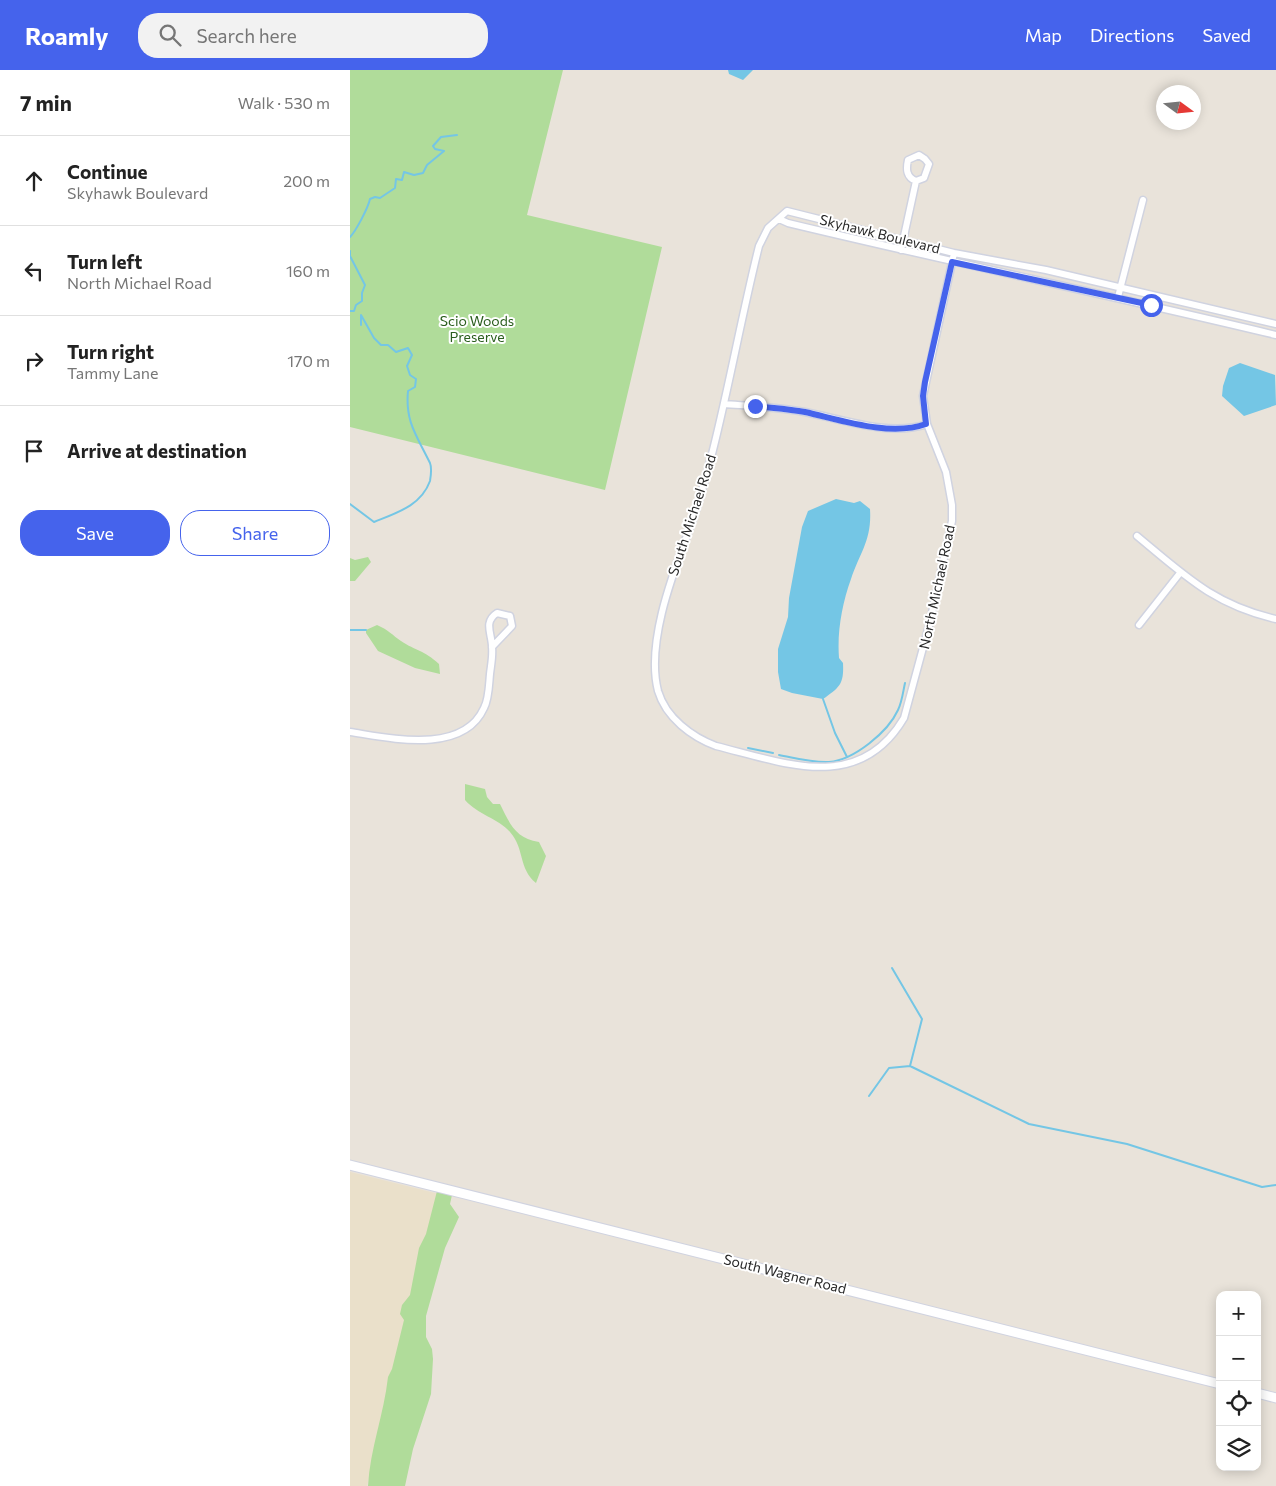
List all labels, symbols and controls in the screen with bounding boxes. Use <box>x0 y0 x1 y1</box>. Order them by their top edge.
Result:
search box <box>138 13 488 58</box>
text: Roamly <box>25 21 108 50</box>
icon: search <box>156 21 184 49</box>
text: Search here <box>196 24 297 47</box>
text: Map <box>1025 24 1062 46</box>
text: Directions <box>1090 24 1174 46</box>
text: Saved <box>1202 24 1251 46</box>
north arrow <box>1156 85 1201 130</box>
text: 7 min <box>20 90 72 115</box>
text: Walk · 530 m <box>238 93 330 112</box>
text: Continue <box>67 160 147 183</box>
icon: ahead <box>20 167 48 195</box>
text: 200 m <box>283 171 330 190</box>
text: Skyhawk Boulevard <box>67 183 208 202</box>
street label: Skyhawk Boulevard <box>818 210 942 257</box>
text: Turn left <box>67 250 142 273</box>
icon: left <box>20 257 48 285</box>
text: 160 m <box>286 261 330 280</box>
text: North Michael Road <box>67 273 212 292</box>
route start <box>1140 294 1163 317</box>
park label: Scio Woods Preserve <box>440 312 514 345</box>
text: Turn right <box>67 340 154 363</box>
icon: right <box>20 347 48 375</box>
text: 170 m <box>287 351 330 370</box>
text: Tammy Lane <box>67 363 158 382</box>
route end <box>744 395 767 418</box>
icon: arrive <box>20 437 48 465</box>
text: Arrive at destination <box>67 439 247 462</box>
street label: South Michael Road <box>664 452 719 578</box>
button: Save <box>20 510 170 556</box>
button: Share <box>180 510 330 556</box>
street label: North Michael Road <box>915 523 958 651</box>
street label: South Wagner Road <box>722 1250 848 1297</box>
map controls <box>1216 1291 1261 1471</box>
button: + <box>1216 1291 1261 1336</box>
button: − <box>1216 1336 1261 1381</box>
button: locate <box>1216 1381 1261 1426</box>
button: layers <box>1216 1426 1261 1471</box>

